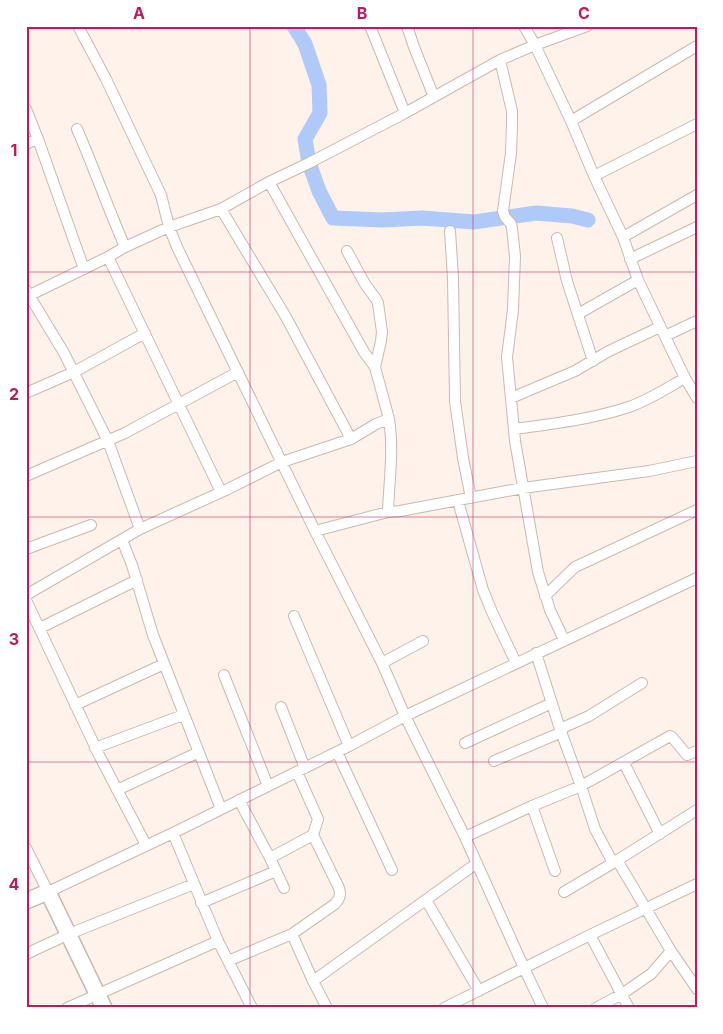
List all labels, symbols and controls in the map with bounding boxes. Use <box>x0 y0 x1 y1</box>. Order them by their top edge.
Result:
text: A <box>133 3 145 23</box>
text: B <box>357 3 367 23</box>
text: C <box>578 3 590 23</box>
text: 1 <box>11 140 17 160</box>
text: 2 <box>9 384 19 404</box>
text: 3 <box>9 629 19 649</box>
text: 4 <box>9 874 20 894</box>

